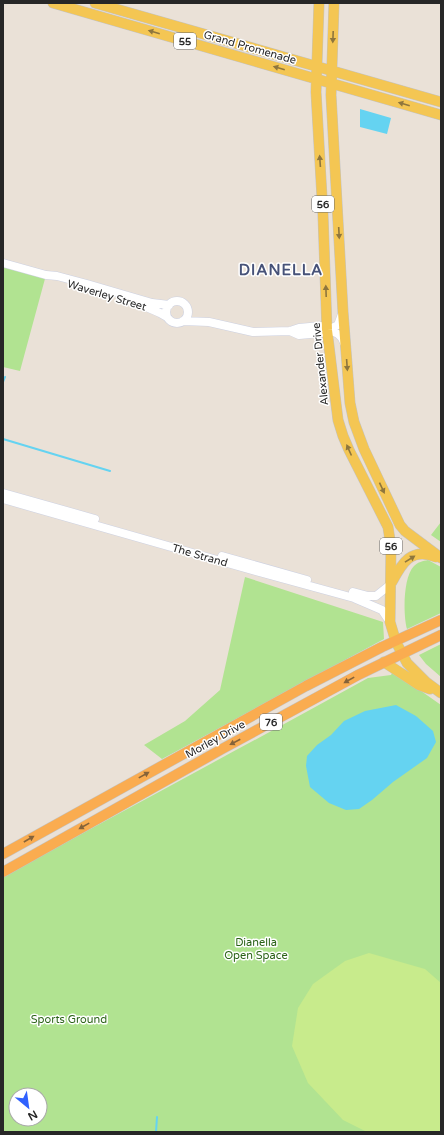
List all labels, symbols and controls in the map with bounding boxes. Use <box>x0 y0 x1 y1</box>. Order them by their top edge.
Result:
street label: Grand Promenade <box>202 28 298 67</box>
one-way arrow <box>148 29 160 35</box>
one-way arrow <box>329 31 336 43</box>
road number: 55 <box>174 33 196 49</box>
one-way arrow <box>273 65 285 71</box>
one-way arrow <box>397 101 409 107</box>
one-way arrow <box>316 155 323 167</box>
road number: 56 <box>312 196 334 212</box>
one-way arrow <box>335 227 342 239</box>
district label: DIANELLA <box>239 261 323 279</box>
street label: Waverley Street <box>66 277 148 314</box>
one-way arrow <box>323 284 329 297</box>
street label: Alexander Drive <box>310 322 331 406</box>
one-way arrow <box>344 359 351 371</box>
one-way arrow <box>346 445 352 456</box>
one-way arrow <box>380 483 386 495</box>
road number: 56 <box>380 538 402 554</box>
street label: The Strand <box>171 541 229 570</box>
one-way arrow <box>405 555 416 562</box>
one-way arrow <box>343 676 355 683</box>
road number: 76 <box>260 714 282 730</box>
street label: Morley Drive <box>183 718 247 761</box>
one-way arrow <box>229 739 240 745</box>
one-way arrow <box>139 772 150 779</box>
one-way arrow <box>78 823 90 830</box>
one-way arrow <box>23 836 35 843</box>
park label: Dianella Open Space <box>224 936 288 962</box>
park label: Sports Ground <box>31 1013 107 1026</box>
north arrow <box>8 1087 48 1127</box>
text: N <box>26 1107 40 1123</box>

